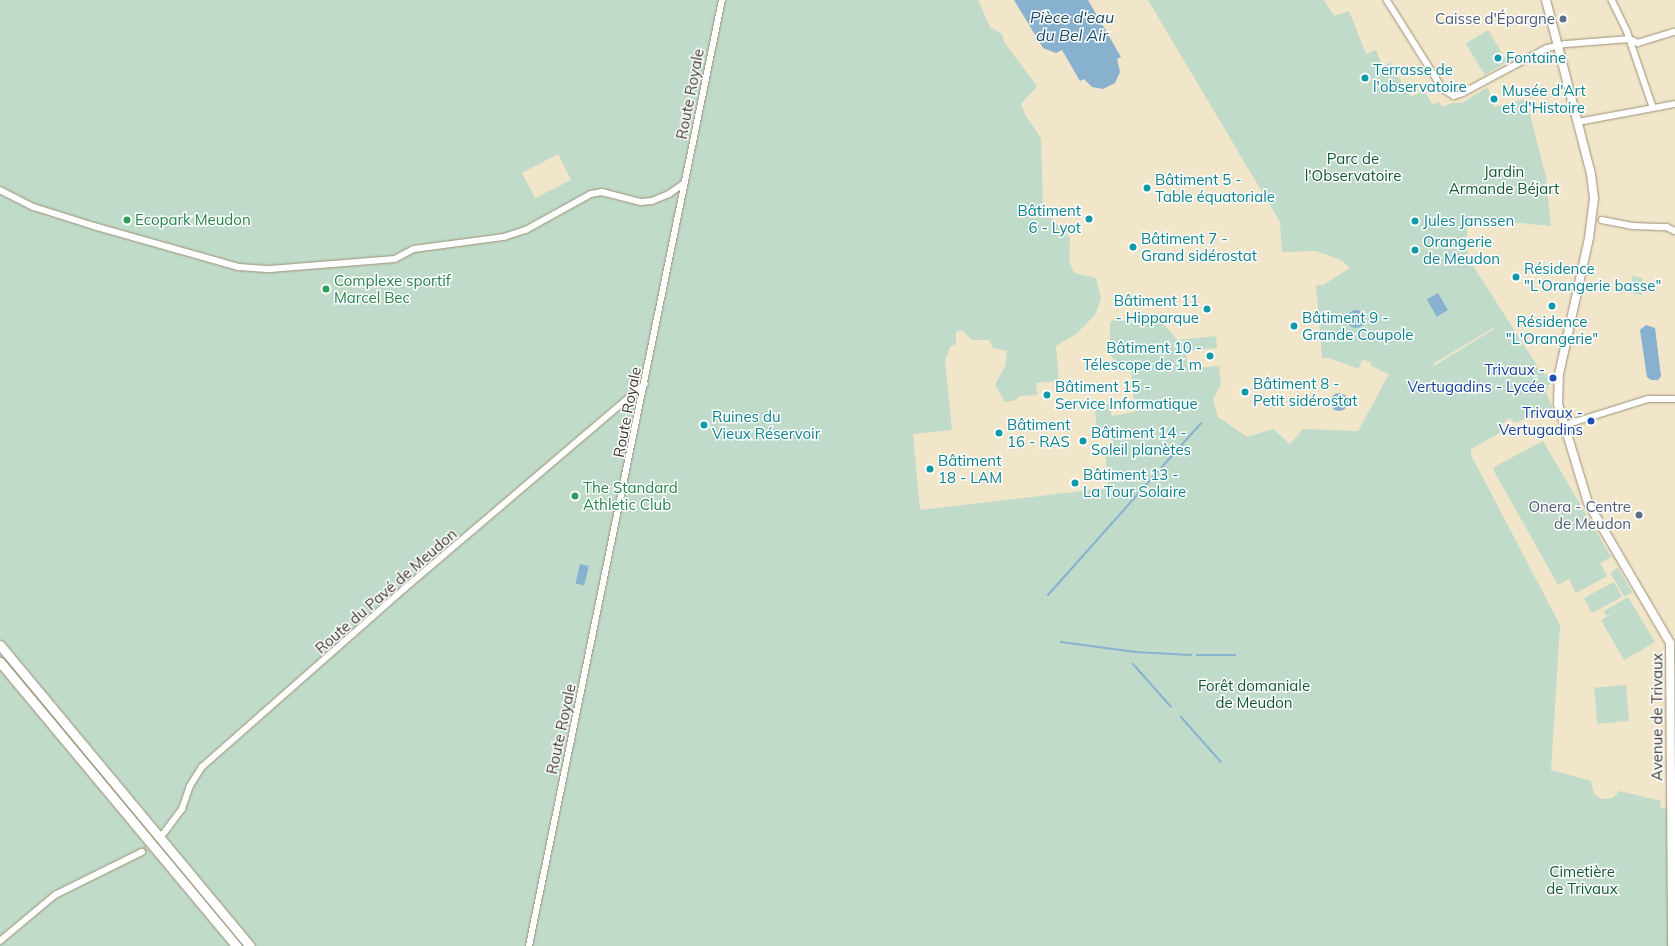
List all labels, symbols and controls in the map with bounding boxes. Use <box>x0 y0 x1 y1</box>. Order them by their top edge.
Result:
water label: Pièce d'eau du Bel Air <box>1030 7 1114 45</box>
place label: Caisse d'Épargne <box>1435 10 1555 28</box>
marker: Caisse d'Épargne <box>1558 14 1568 24</box>
street label: Route Royale <box>672 47 708 141</box>
place label: Fontaine <box>1506 49 1566 67</box>
marker: Fontaine <box>1493 53 1503 63</box>
place label: Terrasse de l'observatoire <box>1373 60 1467 95</box>
marker: Terrasse de l'observatoire <box>1360 73 1370 83</box>
place label: Musée d'Art et d'Histoire <box>1502 81 1586 116</box>
marker: Musée d'Art et d'Histoire <box>1489 94 1499 104</box>
park label: Parc de l'Observatoire <box>1305 149 1401 184</box>
park label: Jardin Armande Béjart <box>1449 162 1559 197</box>
place label: Bâtiment 5 - Table équatoriale <box>1155 170 1275 205</box>
marker: Bâtiment 5 - Table équatoriale <box>1142 183 1152 193</box>
place label: Bâtiment 6 - Lyot <box>1018 201 1081 236</box>
place label: Ecopark Meudon <box>135 211 251 229</box>
place label: Jules Janssen <box>1423 212 1514 230</box>
marker: Bâtiment 6 - Lyot <box>1084 214 1094 224</box>
marker: Ecopark Meudon <box>122 215 132 225</box>
marker: Jules Janssen <box>1410 216 1420 226</box>
place label: Bâtiment 7 - Grand sidérostat <box>1141 229 1257 264</box>
place label: Orangerie de Meudon <box>1423 232 1500 267</box>
marker: Bâtiment 7 - Grand sidérostat <box>1128 242 1138 252</box>
marker: Orangerie de Meudon <box>1410 245 1420 255</box>
place label: Résidence "L'Orangerie basse" <box>1524 259 1661 294</box>
place label: Complexe sportif Marcel Bec <box>334 271 451 306</box>
marker: Résidence "L'Orangerie basse" <box>1511 272 1521 282</box>
marker: Complexe sportif Marcel Bec <box>321 284 331 294</box>
place label: Bâtiment 11 - Hipparque <box>1114 291 1199 326</box>
marker: Résidence "L'Orangerie" <box>1547 301 1557 311</box>
marker: Bâtiment 11 - Hipparque <box>1202 304 1212 314</box>
place label: Bâtiment 9 - Grande Coupole <box>1302 308 1413 343</box>
place label: Résidence "L'Orangerie" <box>1506 312 1598 347</box>
marker: Bâtiment 9 - Grande Coupole <box>1289 321 1299 331</box>
place label: Bâtiment 10 - Télescope de 1 m <box>1083 338 1202 373</box>
marker: Bâtiment 10 - Télescope de 1 m <box>1205 351 1215 361</box>
place label: Trivaux - Vertugadins - Lycée <box>1407 360 1545 395</box>
street label: Route Royale <box>609 365 645 459</box>
marker: Trivaux - Vertugadins - Lycée <box>1548 373 1558 383</box>
place label: Bâtiment 8 - Petit sidérostat <box>1253 374 1358 409</box>
place label: Bâtiment 15 - Service Informatique <box>1055 377 1198 412</box>
marker: Bâtiment 8 - Petit sidérostat <box>1240 387 1250 397</box>
marker: Bâtiment 15 - Service Informatique <box>1042 390 1052 400</box>
place label: Trivaux - Vertugadins <box>1499 403 1583 438</box>
place label: Ruines du Vieux Réservoir <box>712 407 820 442</box>
place label: Bâtiment 16 - RAS <box>1007 415 1070 450</box>
marker: Trivaux - Vertugadins <box>1586 416 1596 426</box>
marker: Ruines du Vieux Réservoir <box>699 420 709 430</box>
place label: Bâtiment 14 - Soleil planètes <box>1091 423 1191 458</box>
marker: Bâtiment 16 - RAS <box>994 428 1004 438</box>
marker: Bâtiment 14 - Soleil planètes <box>1078 436 1088 446</box>
place label: Bâtiment 18 - LAM <box>938 451 1002 486</box>
marker: Bâtiment 18 - LAM <box>925 464 935 474</box>
place label: Bâtiment 13 - La Tour Solaire <box>1083 465 1186 500</box>
place label: The Standard Athletic Club <box>583 478 678 513</box>
marker: Bâtiment 13 - La Tour Solaire <box>1070 478 1080 488</box>
marker: The Standard Athletic Club <box>570 491 580 501</box>
place label: Onera - Centre de Meudon <box>1528 497 1631 532</box>
marker: Onera - Centre de Meudon <box>1634 510 1644 520</box>
street label: Route du Pavé de Meudon <box>312 525 460 657</box>
street label: Avenue de Trivaux <box>1648 653 1666 781</box>
park label: Forêt domaniale de Meudon <box>1198 676 1310 711</box>
street label: Route Royale <box>543 682 579 776</box>
park label: Cimetière de Trivaux <box>1546 862 1618 897</box>

